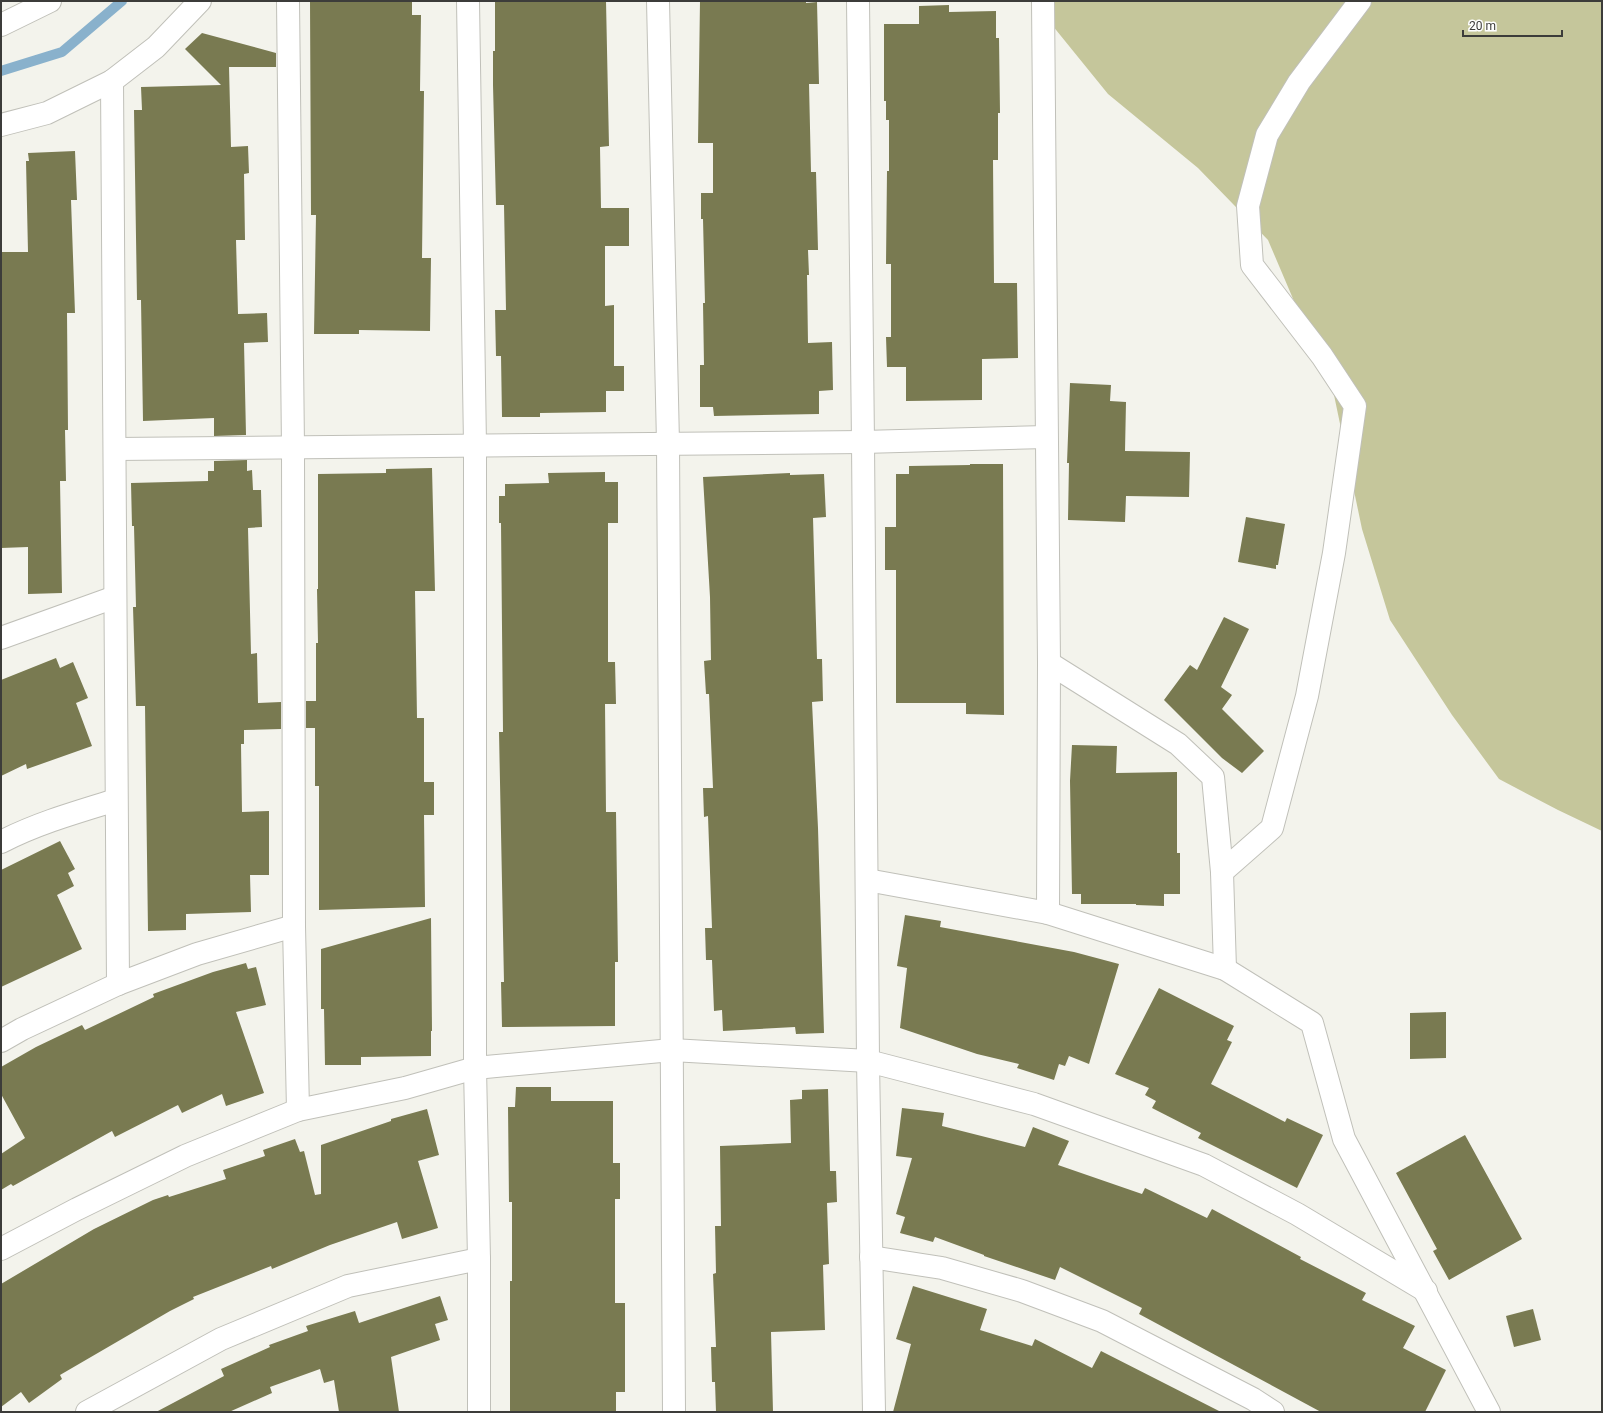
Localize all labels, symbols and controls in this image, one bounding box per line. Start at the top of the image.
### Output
scale bar [1463,12,1562,38]
text: 20 m [1469,19,1496,33]

